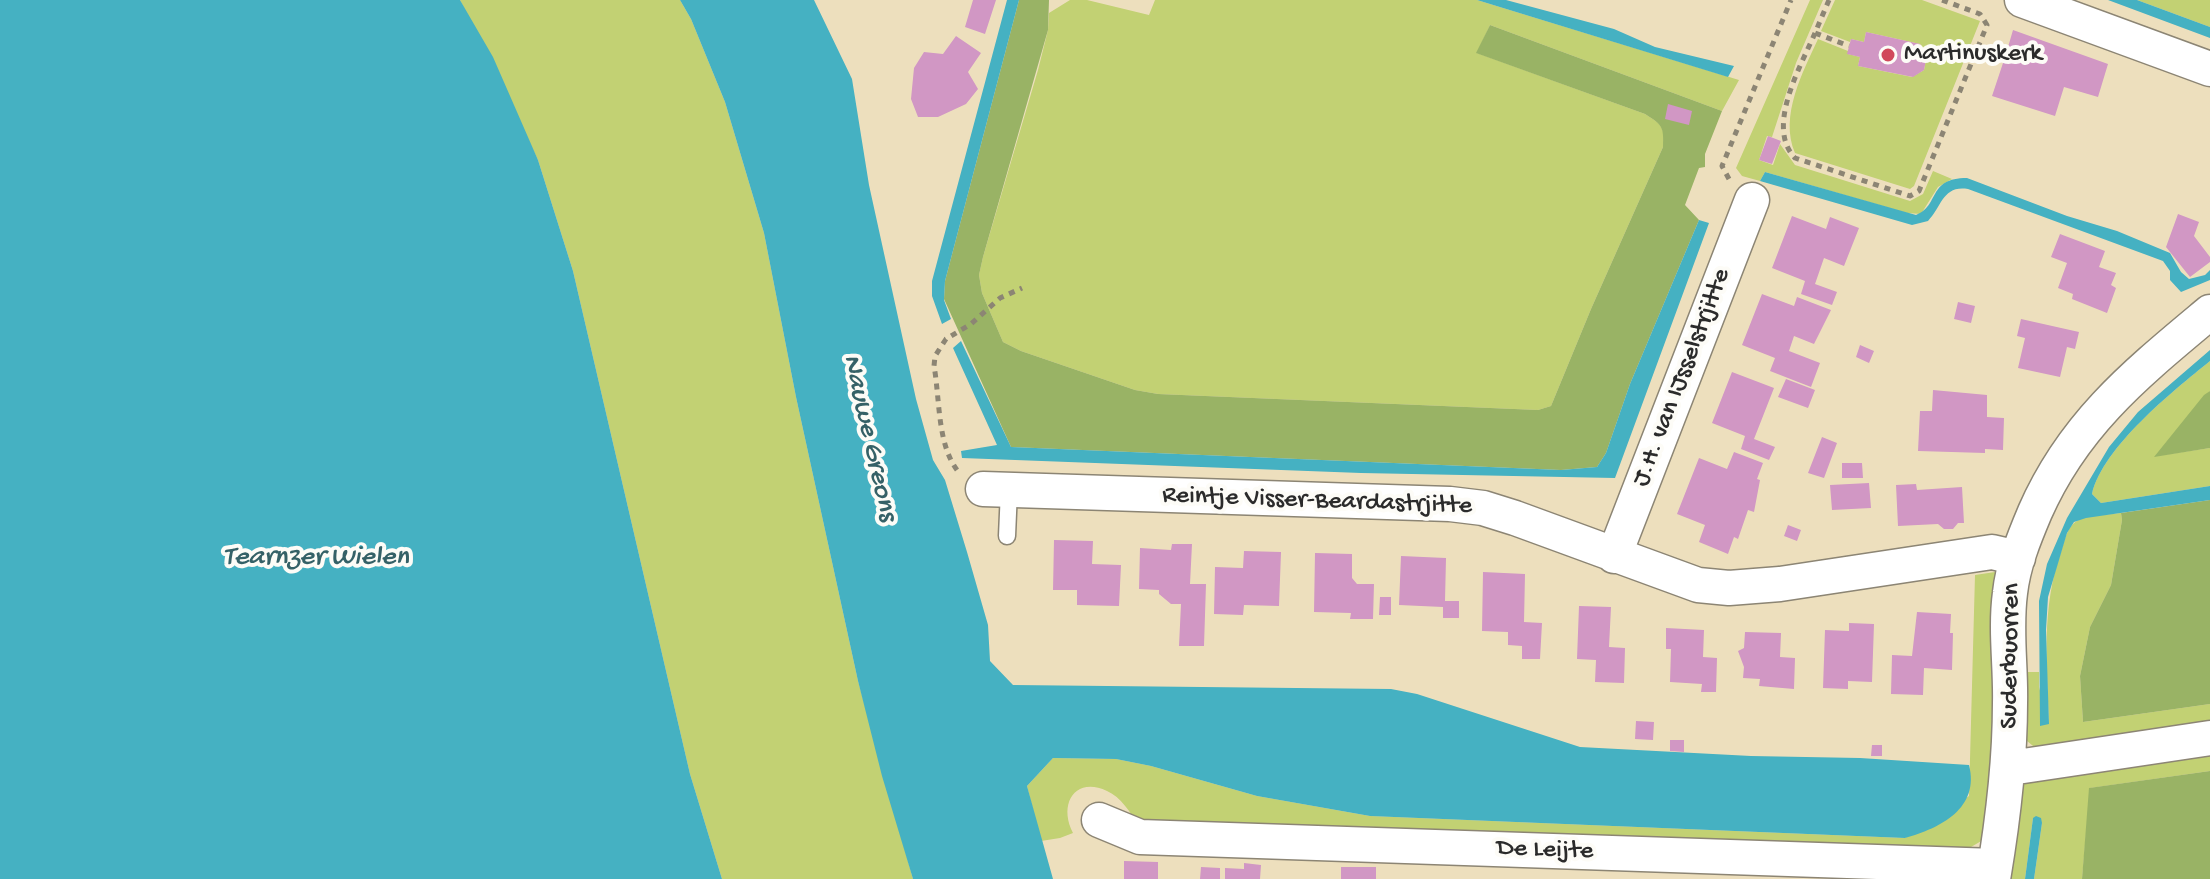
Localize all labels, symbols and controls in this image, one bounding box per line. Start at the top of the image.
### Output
place label: Martinuskerk [1904,39,2042,71]
marker: Martinuskerk [1879,46,1897,64]
street label: J.H. van IJsselstrjitte [1627,265,1739,491]
water label: Nauwe Greons [833,351,903,525]
street label: Reintje Visser-Beardastrjitte [1162,481,1472,523]
water label: Tearnzer Wielen [223,542,409,576]
street label: Suderbuorren [1995,583,2029,729]
street label: De Leijte [1496,834,1594,868]

